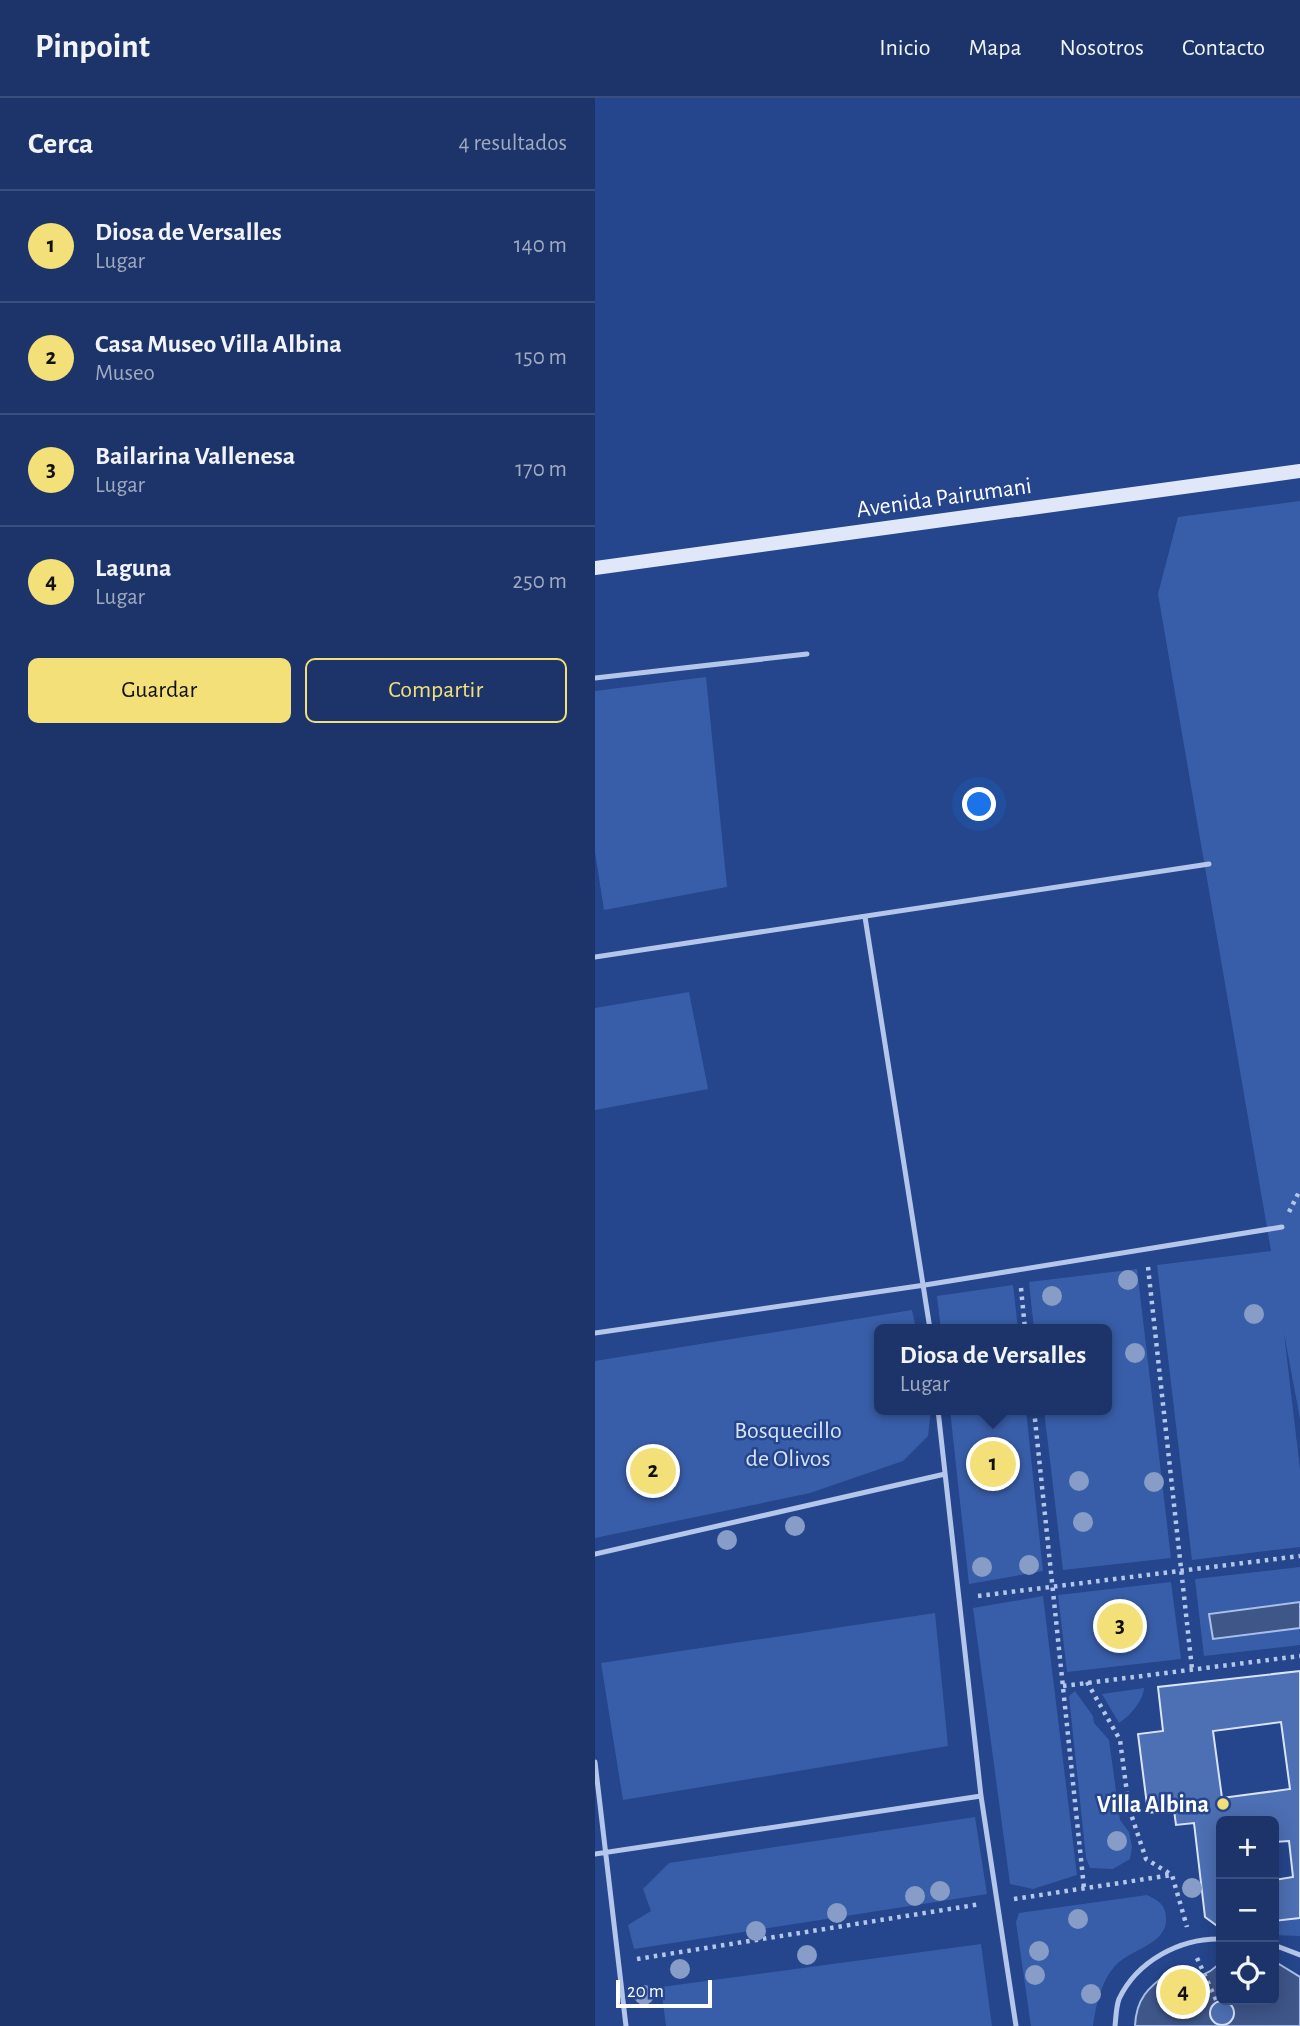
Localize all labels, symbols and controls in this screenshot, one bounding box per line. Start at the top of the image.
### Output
text: Pinpoint [35,31,150,64]
text: Inicio [879,36,930,60]
text: Mapa [968,36,1022,60]
text: Nosotros [1060,36,1144,60]
text: Contacto [1182,36,1265,60]
text: Cerca [28,129,93,159]
text: 4 resultados [459,132,567,155]
text: Diosa de Versalles [95,219,282,245]
text: 1 [47,234,55,257]
text: 140 m [514,234,567,257]
text: Lugar [95,250,145,273]
text: Casa Museo Villa Albina [95,331,342,357]
text: 2 [46,346,56,369]
text: 150 m [515,346,567,369]
text: Museo [95,362,155,385]
text: Bailarina Vallenesa [95,443,295,469]
text: 3 [46,458,56,481]
text: 170 m [515,458,567,481]
text: Lugar [95,474,145,497]
street label: Avenida Pairumani [855,474,1033,522]
text: Laguna [95,555,171,581]
text: 4 [45,570,57,593]
text: 250 m [513,570,567,593]
text: Lugar [95,586,145,609]
button: Guardar [28,658,291,723]
button: Compartir [305,658,567,723]
your location [962,787,996,821]
popup [874,1324,1112,1415]
text: Diosa de Versalles [900,1342,1086,1368]
text: Lugar [900,1373,950,1396]
park label: Bosquecillo de Olivos [734,1419,842,1471]
pin: 1 [970,1438,1016,1490]
pin: 2 [630,1445,676,1497]
pin: 3 [1097,1600,1143,1652]
place label: Villa Albina [1097,1793,1209,1817]
marker: Villa Albina [1215,1796,1231,1812]
map controls [1216,1816,1279,2005]
button: + [1216,1816,1279,1879]
button: − [1216,1879,1279,1942]
button: locate [1216,1942,1279,2005]
pin: 4 [1160,1966,1206,2018]
scale bar [616,1977,712,2009]
text: 20 m [627,1982,664,2001]

